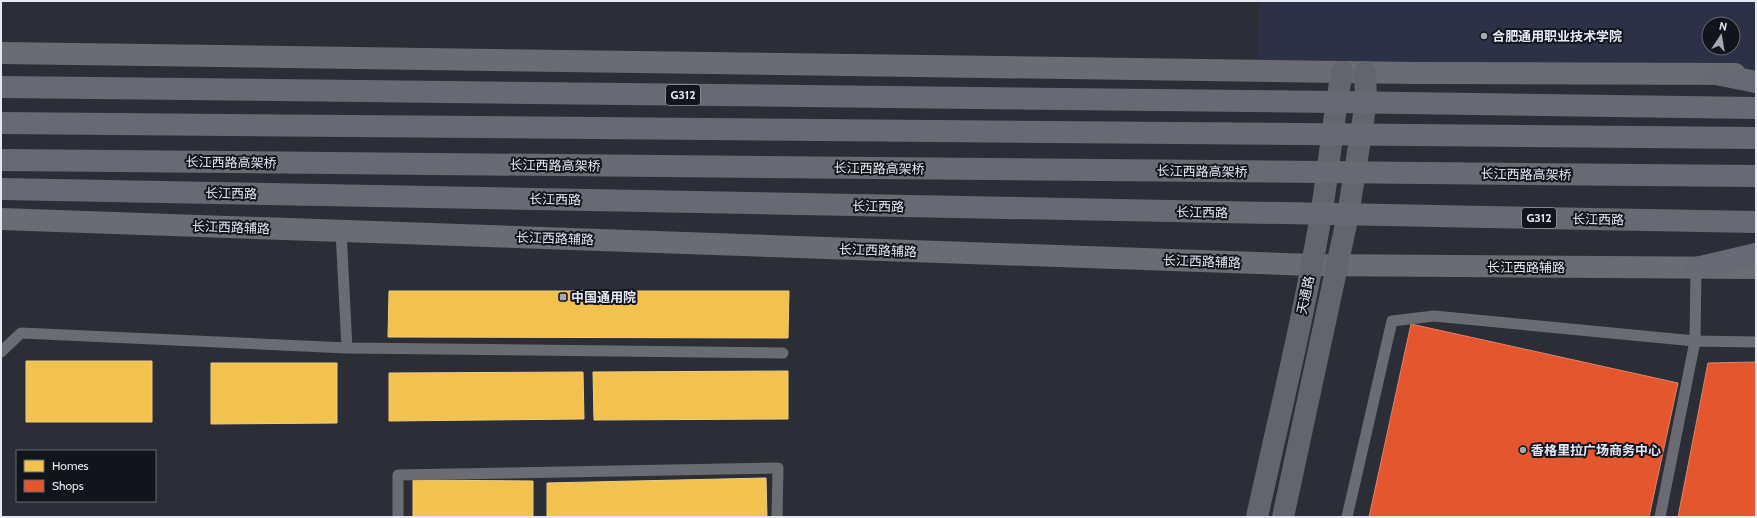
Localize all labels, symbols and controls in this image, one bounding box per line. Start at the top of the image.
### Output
north arrow [1701,16,1741,56]
text: N [1718,19,1728,34]
place label: 合肥通用职业技术学院 [1492,28,1622,44]
marker: 合肥通用职业技术学院 [1479,31,1489,41]
road number: G312 [666,85,700,105]
street label: 长江西路高架桥 [185,153,277,171]
street label: 长江西路高架桥 [509,156,601,174]
street label: 长江西路高架桥 [833,159,925,177]
street label: 长江西路高架桥 [1156,162,1248,180]
street label: 长江西路高架桥 [1480,165,1572,183]
street label: 长江西路 [205,185,257,201]
street label: 长江西路 [529,191,581,207]
street label: 长江西路 [852,198,904,214]
street label: 长江西路 [1176,204,1228,220]
road number: G312 [1522,208,1556,228]
street label: 长江西路 [1572,211,1624,227]
street label: 长江西路辅路 [192,218,270,236]
street label: 长江西路辅路 [516,229,594,247]
street label: 长江西路辅路 [839,241,917,259]
street label: 长江西路辅路 [1163,252,1241,270]
street label: 长江西路辅路 [1487,259,1565,275]
street label: 天通路 [1293,274,1317,316]
place label: 中国通用院 [571,289,636,305]
marker: 中国通用院 [558,292,568,302]
place label: 香格里拉广场商务中心 [1531,442,1661,458]
marker: 香格里拉广场商务中心 [1518,445,1528,455]
legend [16,450,156,502]
text: Homes [52,458,89,473]
text: Shops [52,478,84,493]

